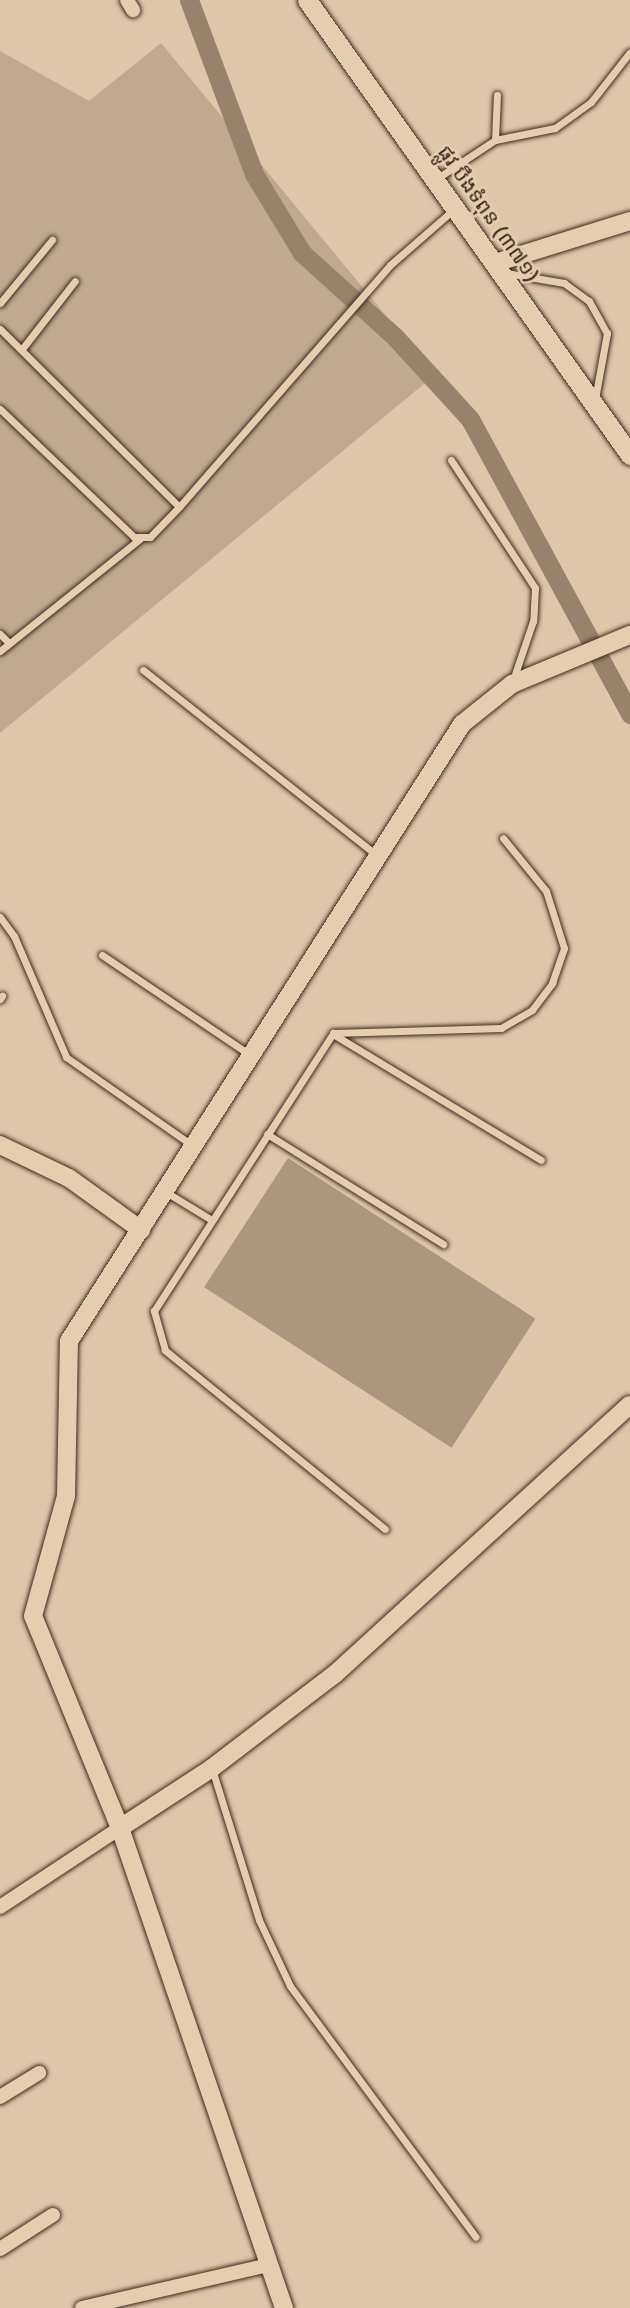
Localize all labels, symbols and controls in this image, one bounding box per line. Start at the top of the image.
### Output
street label: ផ្លូវ បឹងទំពុន (៣៧១) [432,141,544,287]

